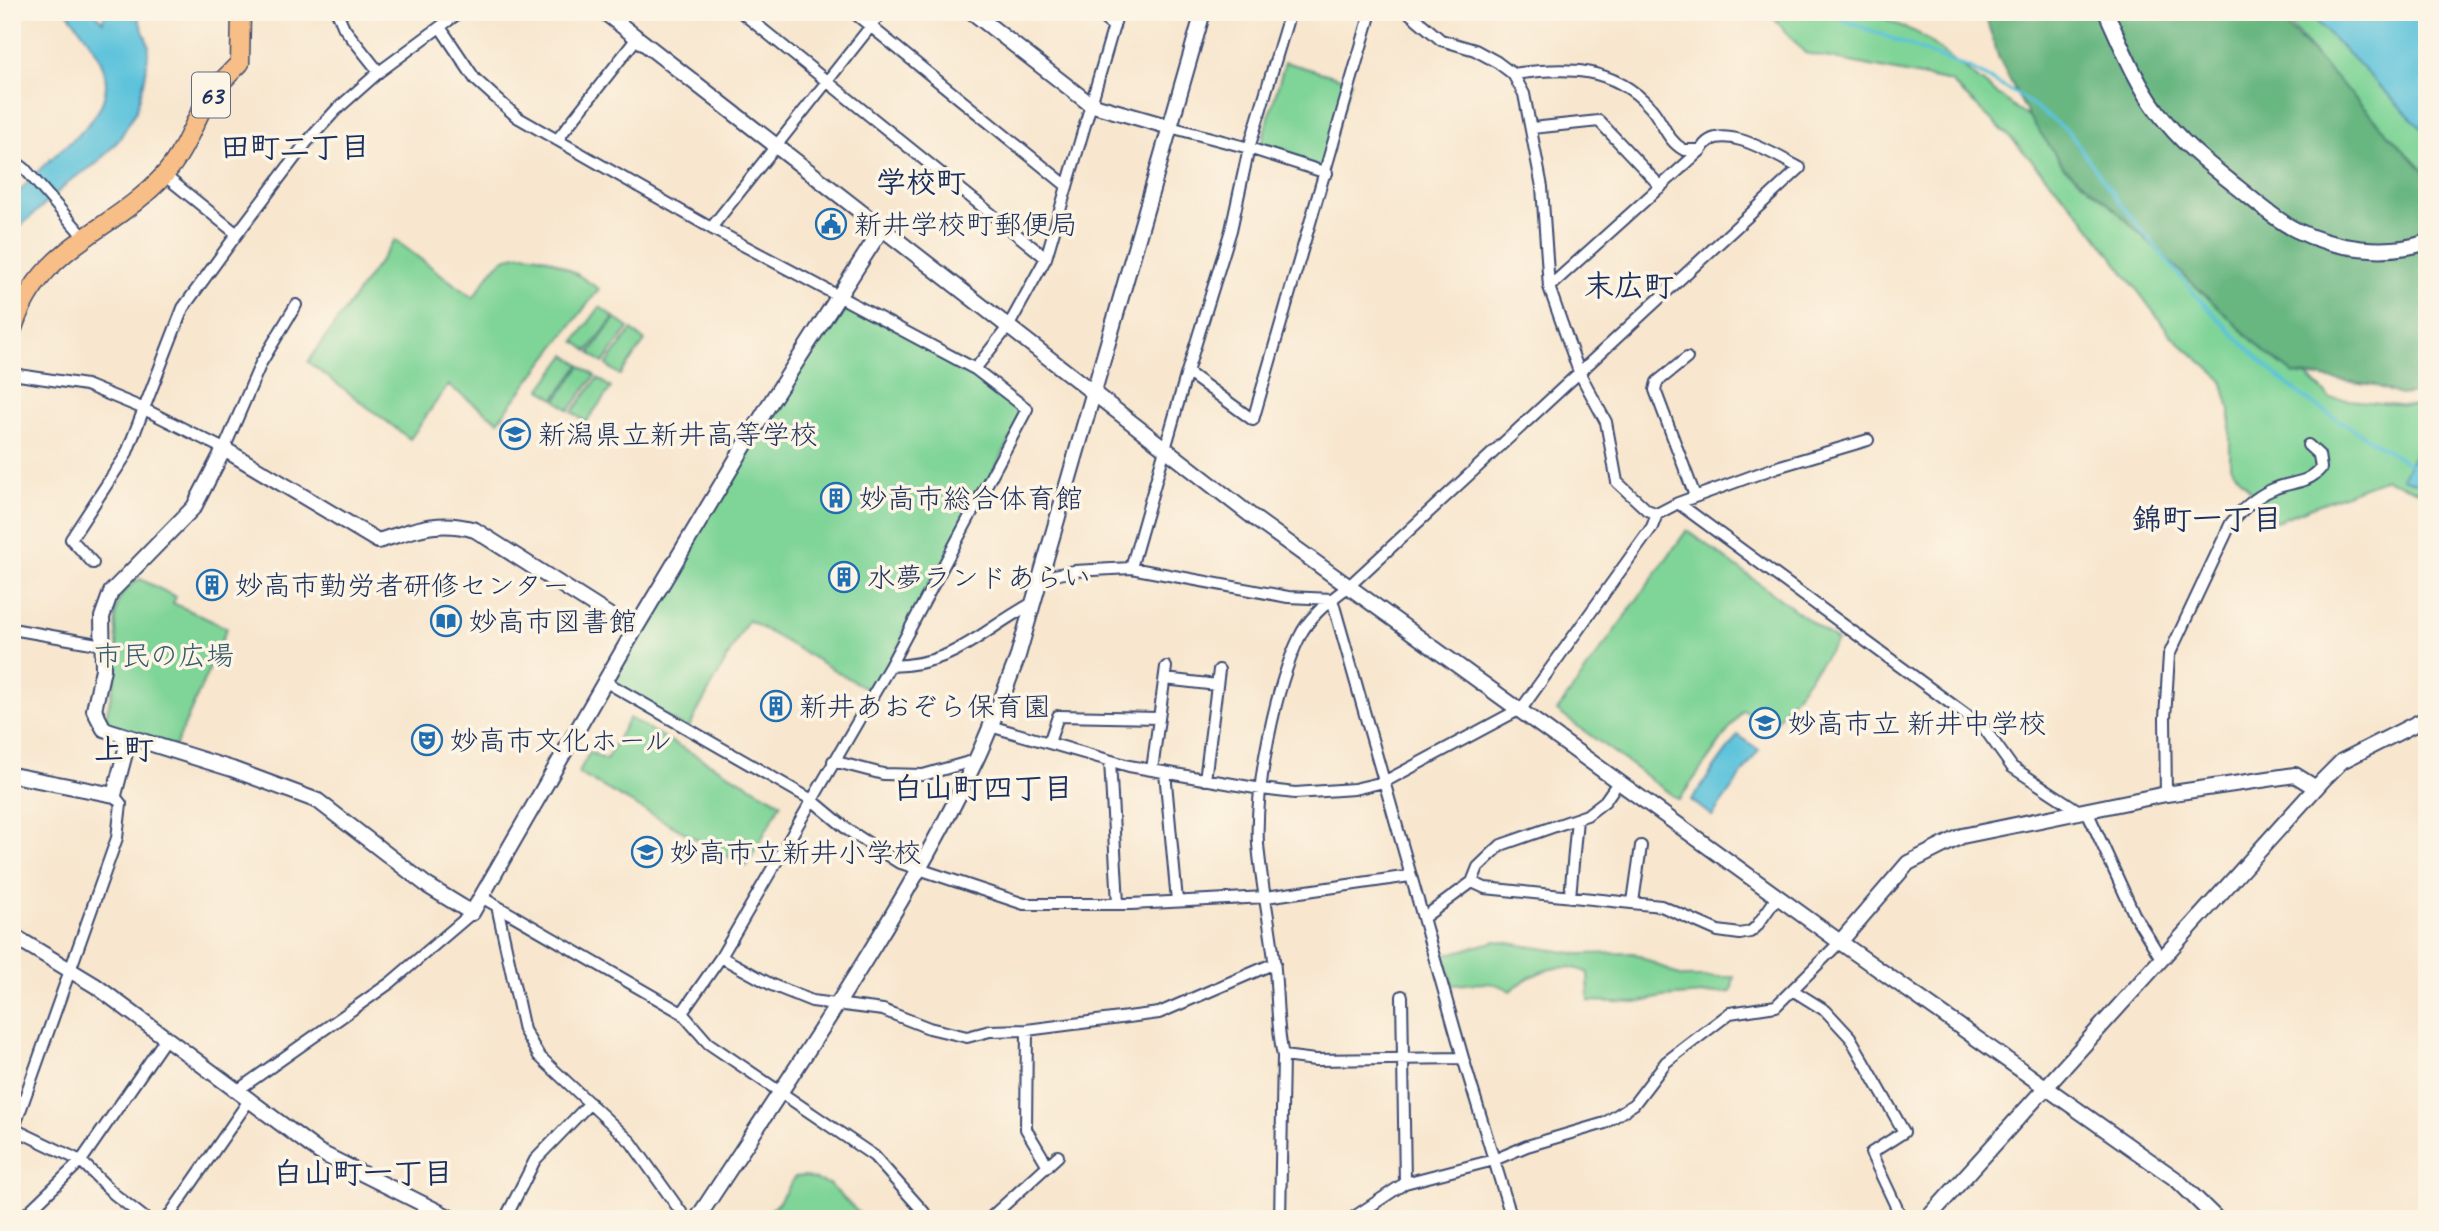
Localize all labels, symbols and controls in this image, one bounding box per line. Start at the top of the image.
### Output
road number: 63 [192,72,230,118]
district label: 田町二丁目 [220,128,370,166]
district label: 学校町 [876,163,966,201]
public building icon: 新井学校町郵便局 [814,207,848,241]
place label: 新井学校町郵便局 [854,207,1078,242]
district label: 末広町 [1584,267,1674,305]
school or university icon: 新潟県立新井高等学校 [498,417,532,451]
place label: 新潟県立新井高等学校 [538,417,818,452]
building icon: 妙高市総合体育館 [819,481,853,515]
place label: 妙高市総合体育館 [859,481,1083,516]
district label: 錦町一丁目 [2132,500,2282,538]
building icon: 水夢ランドあらい [827,560,861,594]
place label: 水夢ランドあらい [867,560,1091,595]
building icon: 妙高市勤労者研修センター [195,568,229,602]
place label: 妙高市勤労者研修センター [235,568,570,603]
library icon: 妙高市図書館 [429,604,463,638]
place label: 妙高市図書館 [469,604,637,639]
park label: 市民の広場 [94,638,234,673]
building icon: 新井あおぞら保育園 [759,689,793,723]
place label: 新井あおぞら保育園 [799,689,1051,724]
school or university icon: 妙高市立 新井中学校 [1748,706,1782,740]
place label: 妙高市立 新井中学校 [1788,706,2047,741]
theatre icon: 妙高市文化ホール [410,723,444,757]
place label: 妙高市文化ホール [450,723,672,758]
district label: 上町 [94,730,154,768]
district label: 白山町四丁目 [893,769,1073,807]
school or university icon: 妙高市立新井小学校 [630,835,664,869]
place label: 妙高市立新井小学校 [670,835,922,870]
district label: 白山町一丁目 [273,1154,453,1192]

